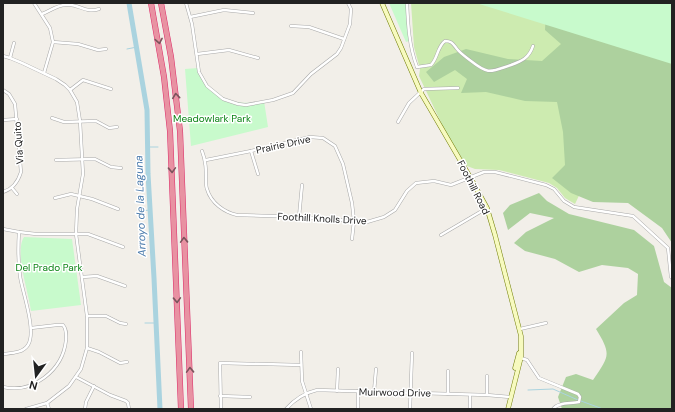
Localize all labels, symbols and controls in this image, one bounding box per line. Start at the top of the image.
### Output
one-way arrow [154,38,163,44]
one-way arrow [172,93,181,99]
park label: Meadowlark Park [173,112,251,125]
street label: Via Quito [11,121,26,165]
street label: Prairie Drive [255,132,312,157]
water label: Arroyo de la Laguna [131,155,149,258]
street label: Foothill Road [454,158,493,217]
one-way arrow [168,167,176,173]
street label: Foothill Knolls Drive [277,210,367,227]
one-way arrow [180,237,189,243]
park label: Del Prado Park [16,261,83,274]
one-way arrow [173,297,181,303]
north arrow [16,356,56,396]
one-way arrow [185,367,194,373]
text: N [28,378,39,393]
street label: Muirwood Drive [359,385,431,400]

